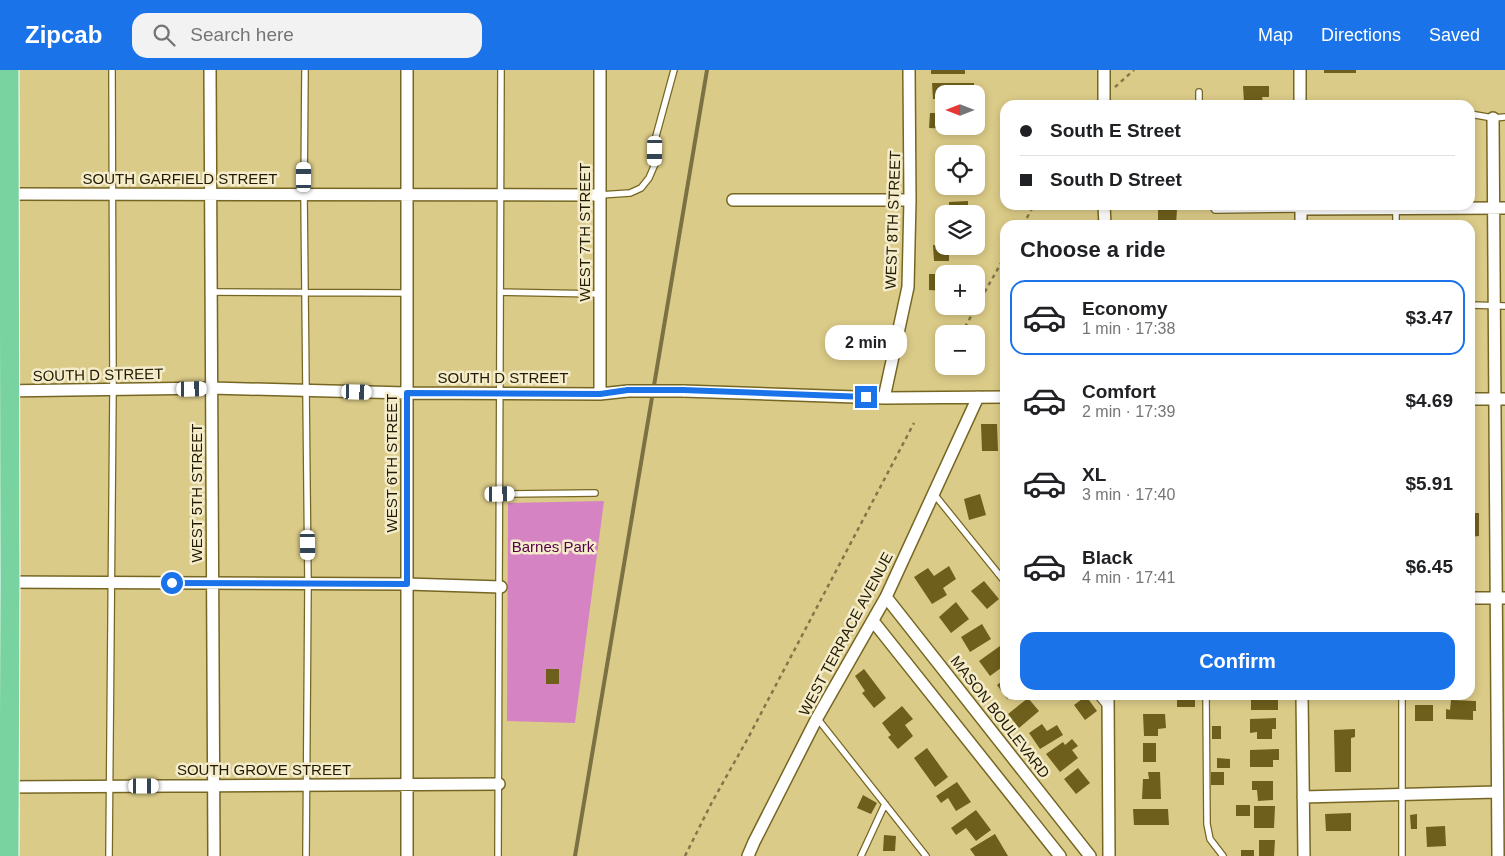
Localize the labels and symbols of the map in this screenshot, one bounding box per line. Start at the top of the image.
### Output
north arrow [935,85,985,135]
car [647,136,662,166]
street label: WEST 8TH STREET [882,150,903,290]
car [296,162,311,192]
street label: WEST 7TH STREET [576,163,593,301]
street label: SOUTH GARFIELD STREET [82,170,278,187]
callout: 2 min [825,325,907,360]
street label: SOUTH D STREET [32,365,164,384]
street label: SOUTH D STREET [438,369,568,386]
car [176,381,207,397]
car [341,384,372,400]
route end [855,386,877,408]
street label: WEST 6TH STREET [383,394,400,532]
street label: WEST 5TH STREET [188,424,205,562]
car [484,486,515,502]
car [300,530,315,560]
park label: Barnes Park [512,538,595,555]
street label: WEST TERRACE AVENUE [795,549,896,718]
route start [161,572,183,594]
street label: MASON BOULEVARD [947,652,1054,781]
street label: SOUTH GROVE STREET [177,761,351,778]
car [129,779,159,794]

